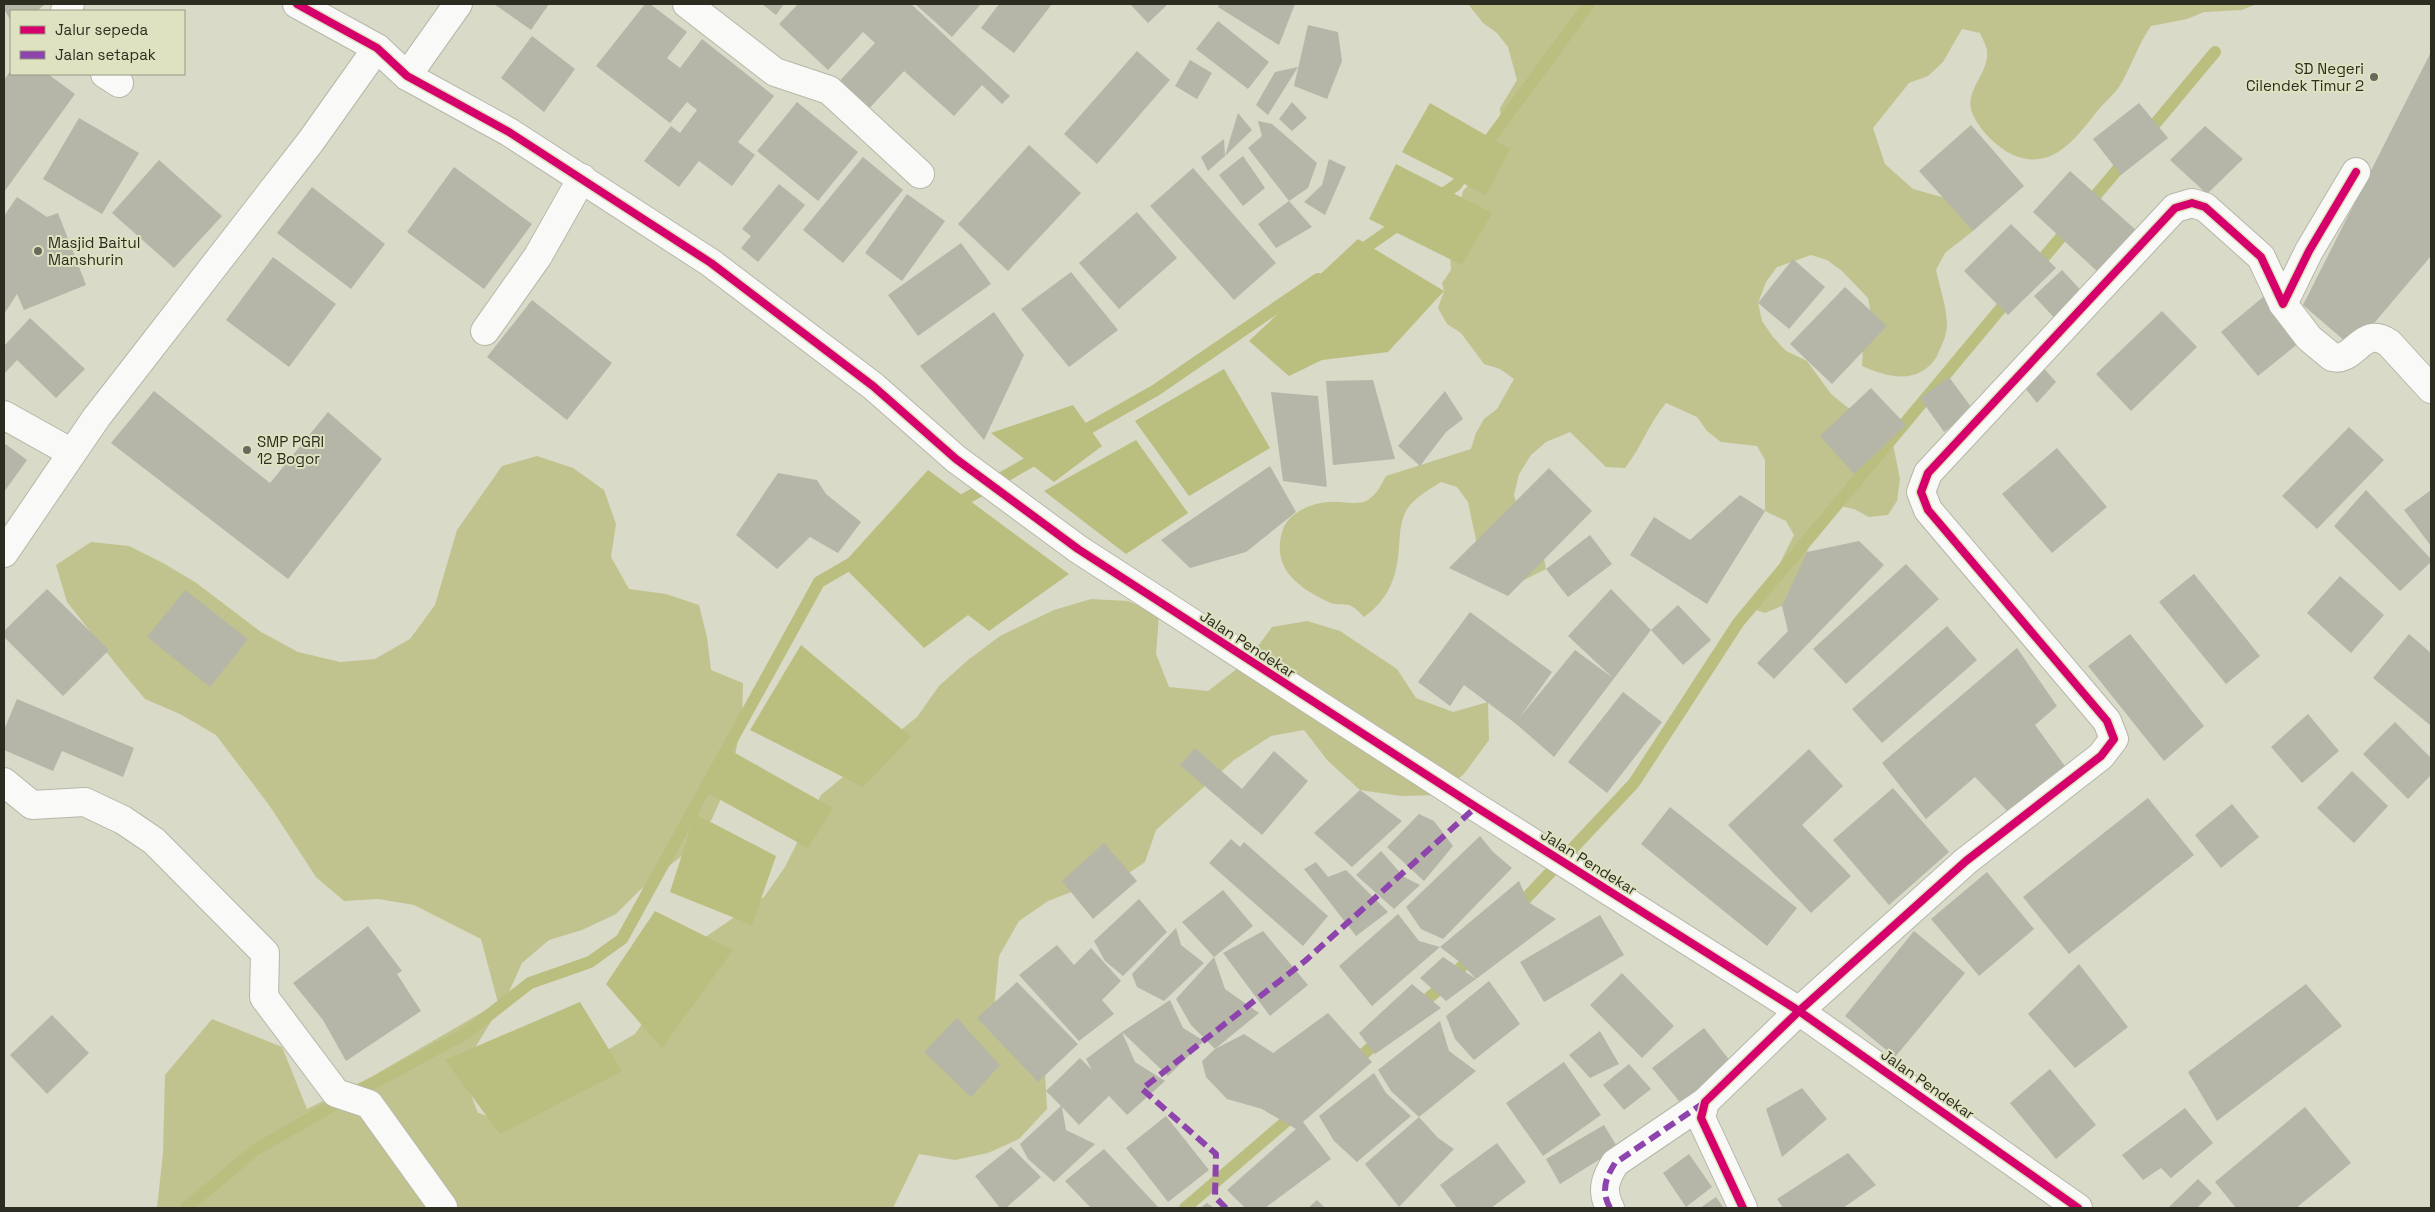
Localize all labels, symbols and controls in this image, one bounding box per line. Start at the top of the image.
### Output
legend [10,10,185,75]
text: Jalur sepeda [55,20,149,39]
text: Jalan setapak [55,45,156,64]
place label: SD Negeri Cilendek Timur 2 [2246,59,2364,95]
marker: SD Negeri Cilendek Timur 2 [2368,71,2380,83]
place label: Masjid Baitul Manshurin [48,233,140,269]
marker: Masjid Baitul Manshurin [32,245,44,257]
place label: SMP PGRI 12 Bogor [257,432,324,468]
marker: SMP PGRI 12 Bogor [241,444,253,456]
street label: Jalan Pendekar [1197,606,1300,682]
street label: Jalan Pendekar [1537,825,1641,899]
street label: Jalan Pendekar [1877,1045,1979,1124]

